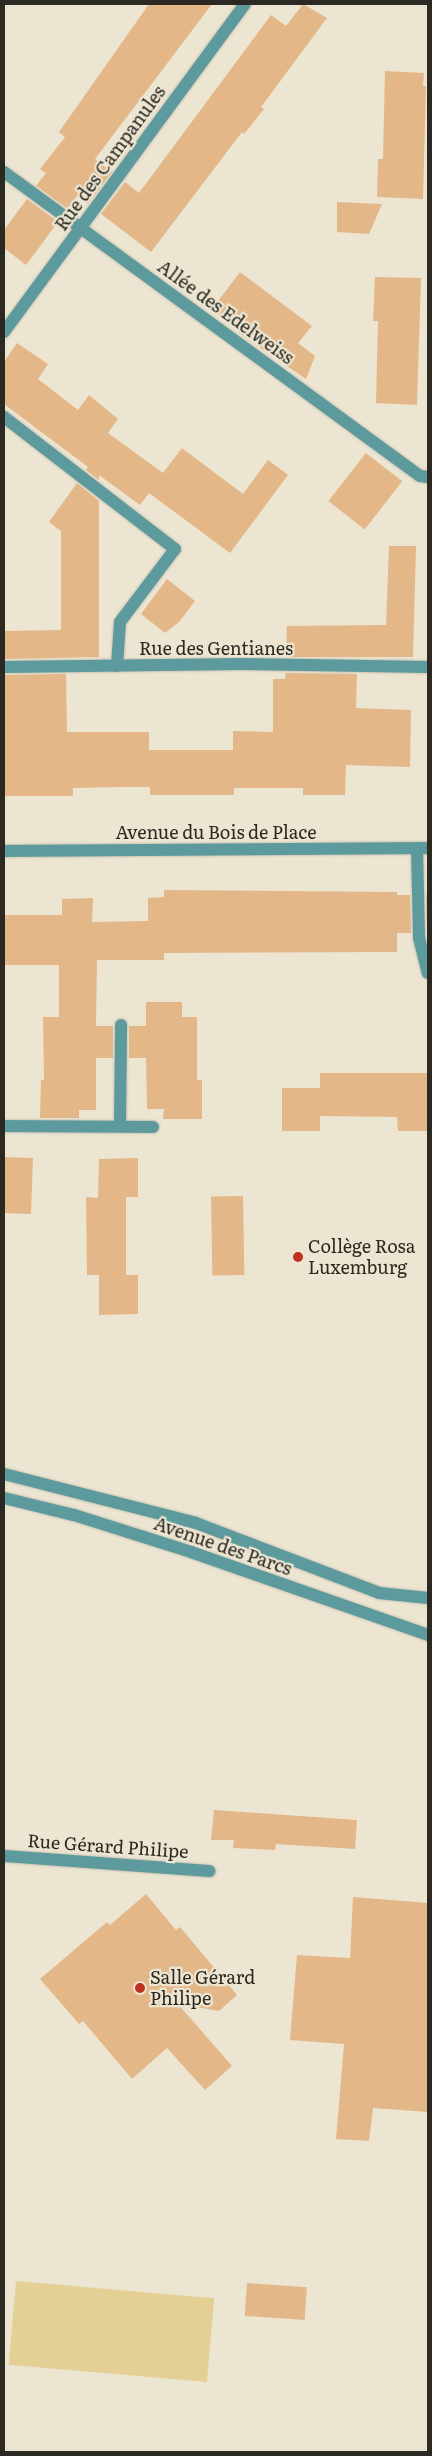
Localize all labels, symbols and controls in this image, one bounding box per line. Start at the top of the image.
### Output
street label: Rue des Campanules [50,81,170,235]
street label: Allée des Edelweiss [154,255,298,369]
street label: Rue des Gentianes [139,637,293,659]
street label: Avenue du Bois de Place [115,821,317,843]
place label: Collège Rosa Luxemburg [308,1236,415,1278]
marker: Collège Rosa Luxemburg [292,1251,304,1263]
street label: Avenue des Parcs [151,1512,295,1580]
street label: Rue Gérard Philipe [27,1830,189,1862]
place label: Salle Gérard Philipe [150,1967,255,2010]
marker: Salle Gérard Philipe [134,1982,146,1994]

